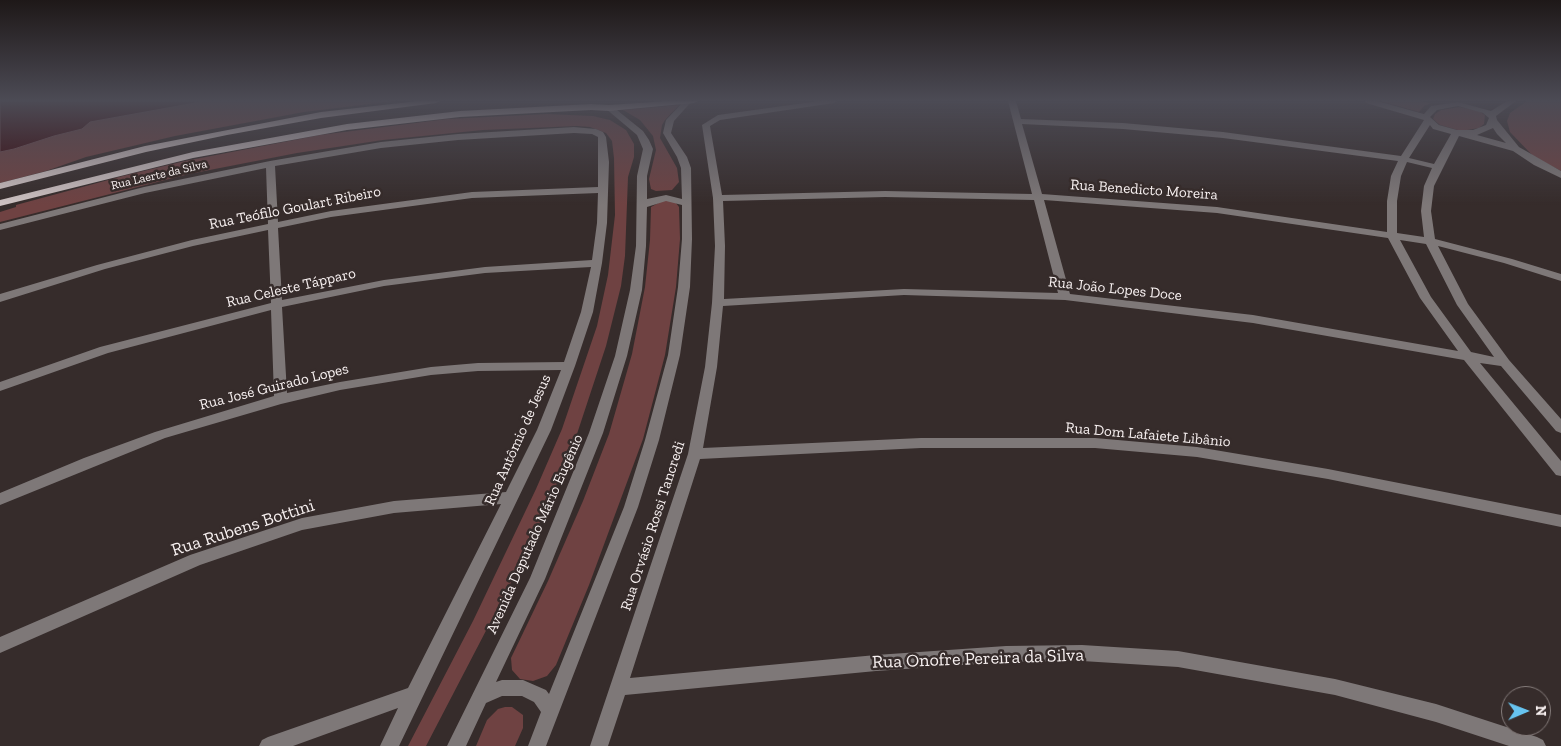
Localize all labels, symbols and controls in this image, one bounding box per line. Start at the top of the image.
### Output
street label: Rua Laerte da Silva [109,157,209,193]
street label: Rua Benedicto Moreira [1070,176,1218,204]
street label: Rua Teófilo Goulart Ribeiro [208,182,382,234]
street label: Rua Celeste Tápparo [224,264,358,312]
street label: Rua João Lopes Doce [1047,273,1183,305]
street label: Rua José Guirado Lopes [198,360,350,414]
street label: Rua Antômio de Jesus [481,372,555,508]
street label: Rua Dom Lafaiete Libânio [1065,419,1231,451]
street label: Avenida Deputado Mário Eugênio [483,431,587,637]
street label: Rua Orvásio Rossi Tancredi [617,439,689,613]
street label: Rua Rubens Bottini [169,495,317,561]
street label: Rua Onofre Pereira da Silva [872,645,1084,673]
north arrow [1501,686,1551,736]
text: N [1532,705,1549,716]

